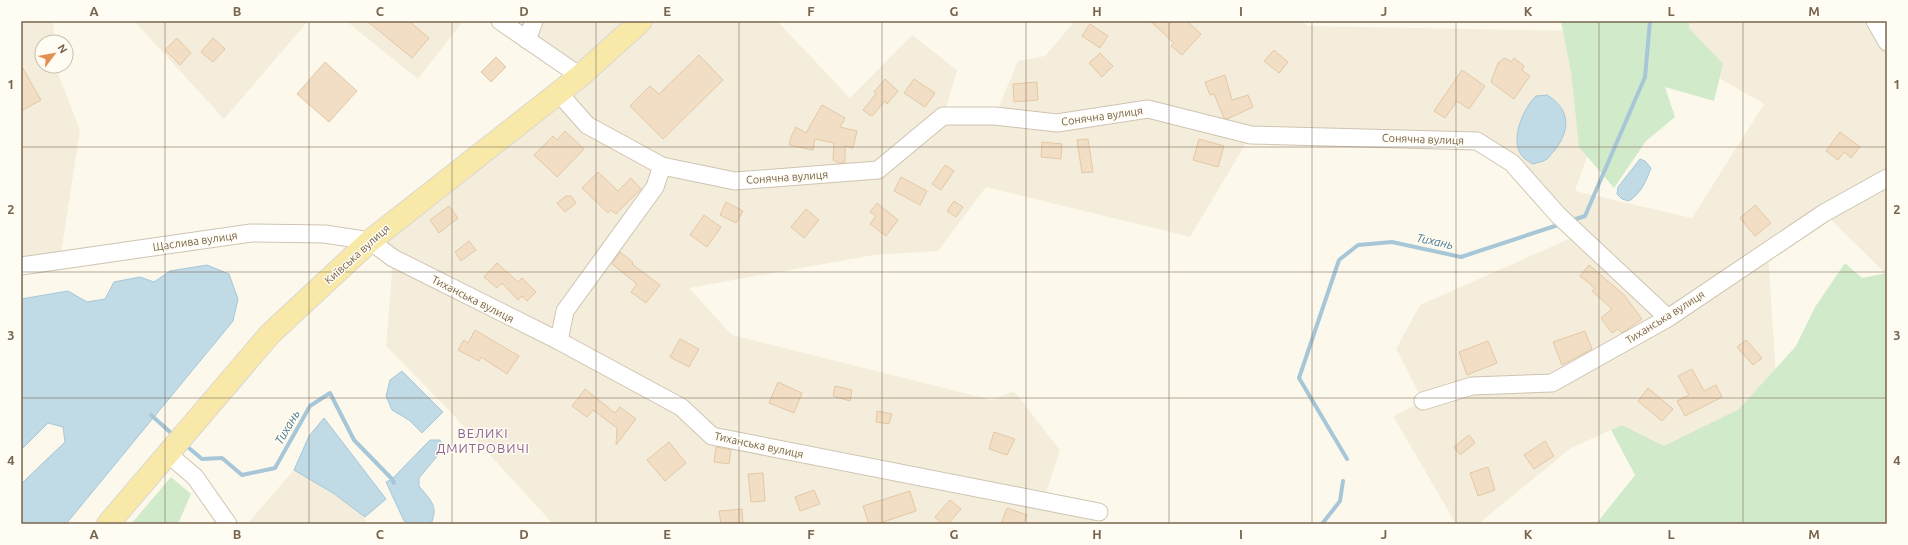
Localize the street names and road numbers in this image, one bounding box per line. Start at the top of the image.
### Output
street label: Сонячна вулиця [1060,104,1144,128]
street label: Сонячна вулиця [1382,132,1464,146]
street label: Сонячна вулиця [746,168,828,186]
street label: Київська вулиця [322,222,392,286]
street label: Щаслива вулиця [152,229,238,253]
street label: Тиханська вулиця [430,273,516,325]
street label: Тиханська вулиця [1623,288,1707,346]
street label: Тиханська вулиця [713,430,805,460]

